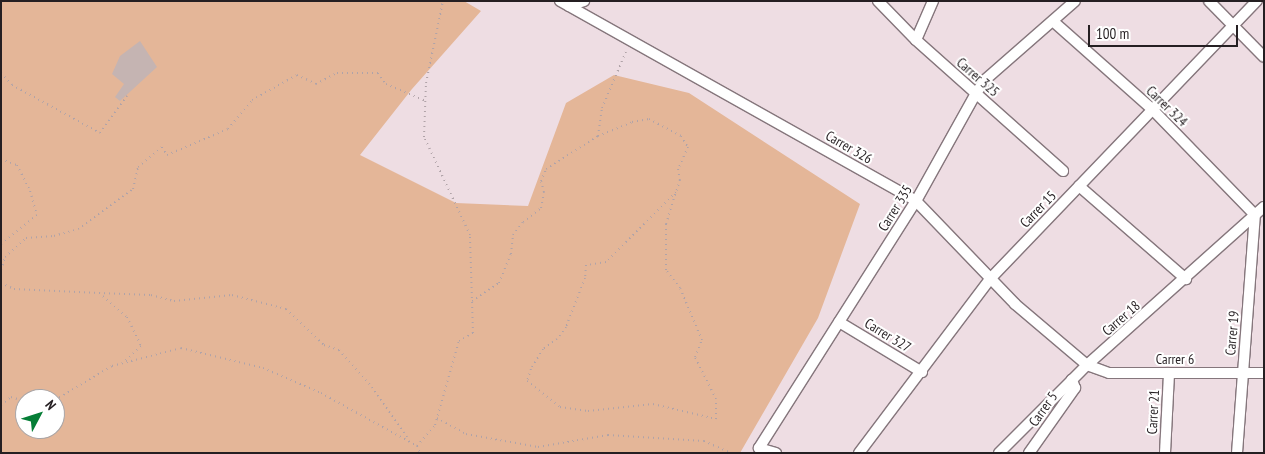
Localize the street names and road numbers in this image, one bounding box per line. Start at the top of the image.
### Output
street label: Carrer 325 [953,54,1003,100]
street label: Carrer 324 [1143,82,1191,130]
street label: Carrer 326 [823,127,875,167]
street label: Carrer 335 [874,182,916,234]
street label: Carrer 15 [1016,187,1060,231]
street label: Carrer 18 [1099,297,1143,339]
street label: Carrer 19 [1222,310,1242,356]
street label: Carrer 327 [862,315,914,355]
street label: Carrer 6 [1156,351,1194,367]
street label: Carrer 5 [1025,388,1061,430]
street label: Carrer 21 [1143,389,1163,435]

